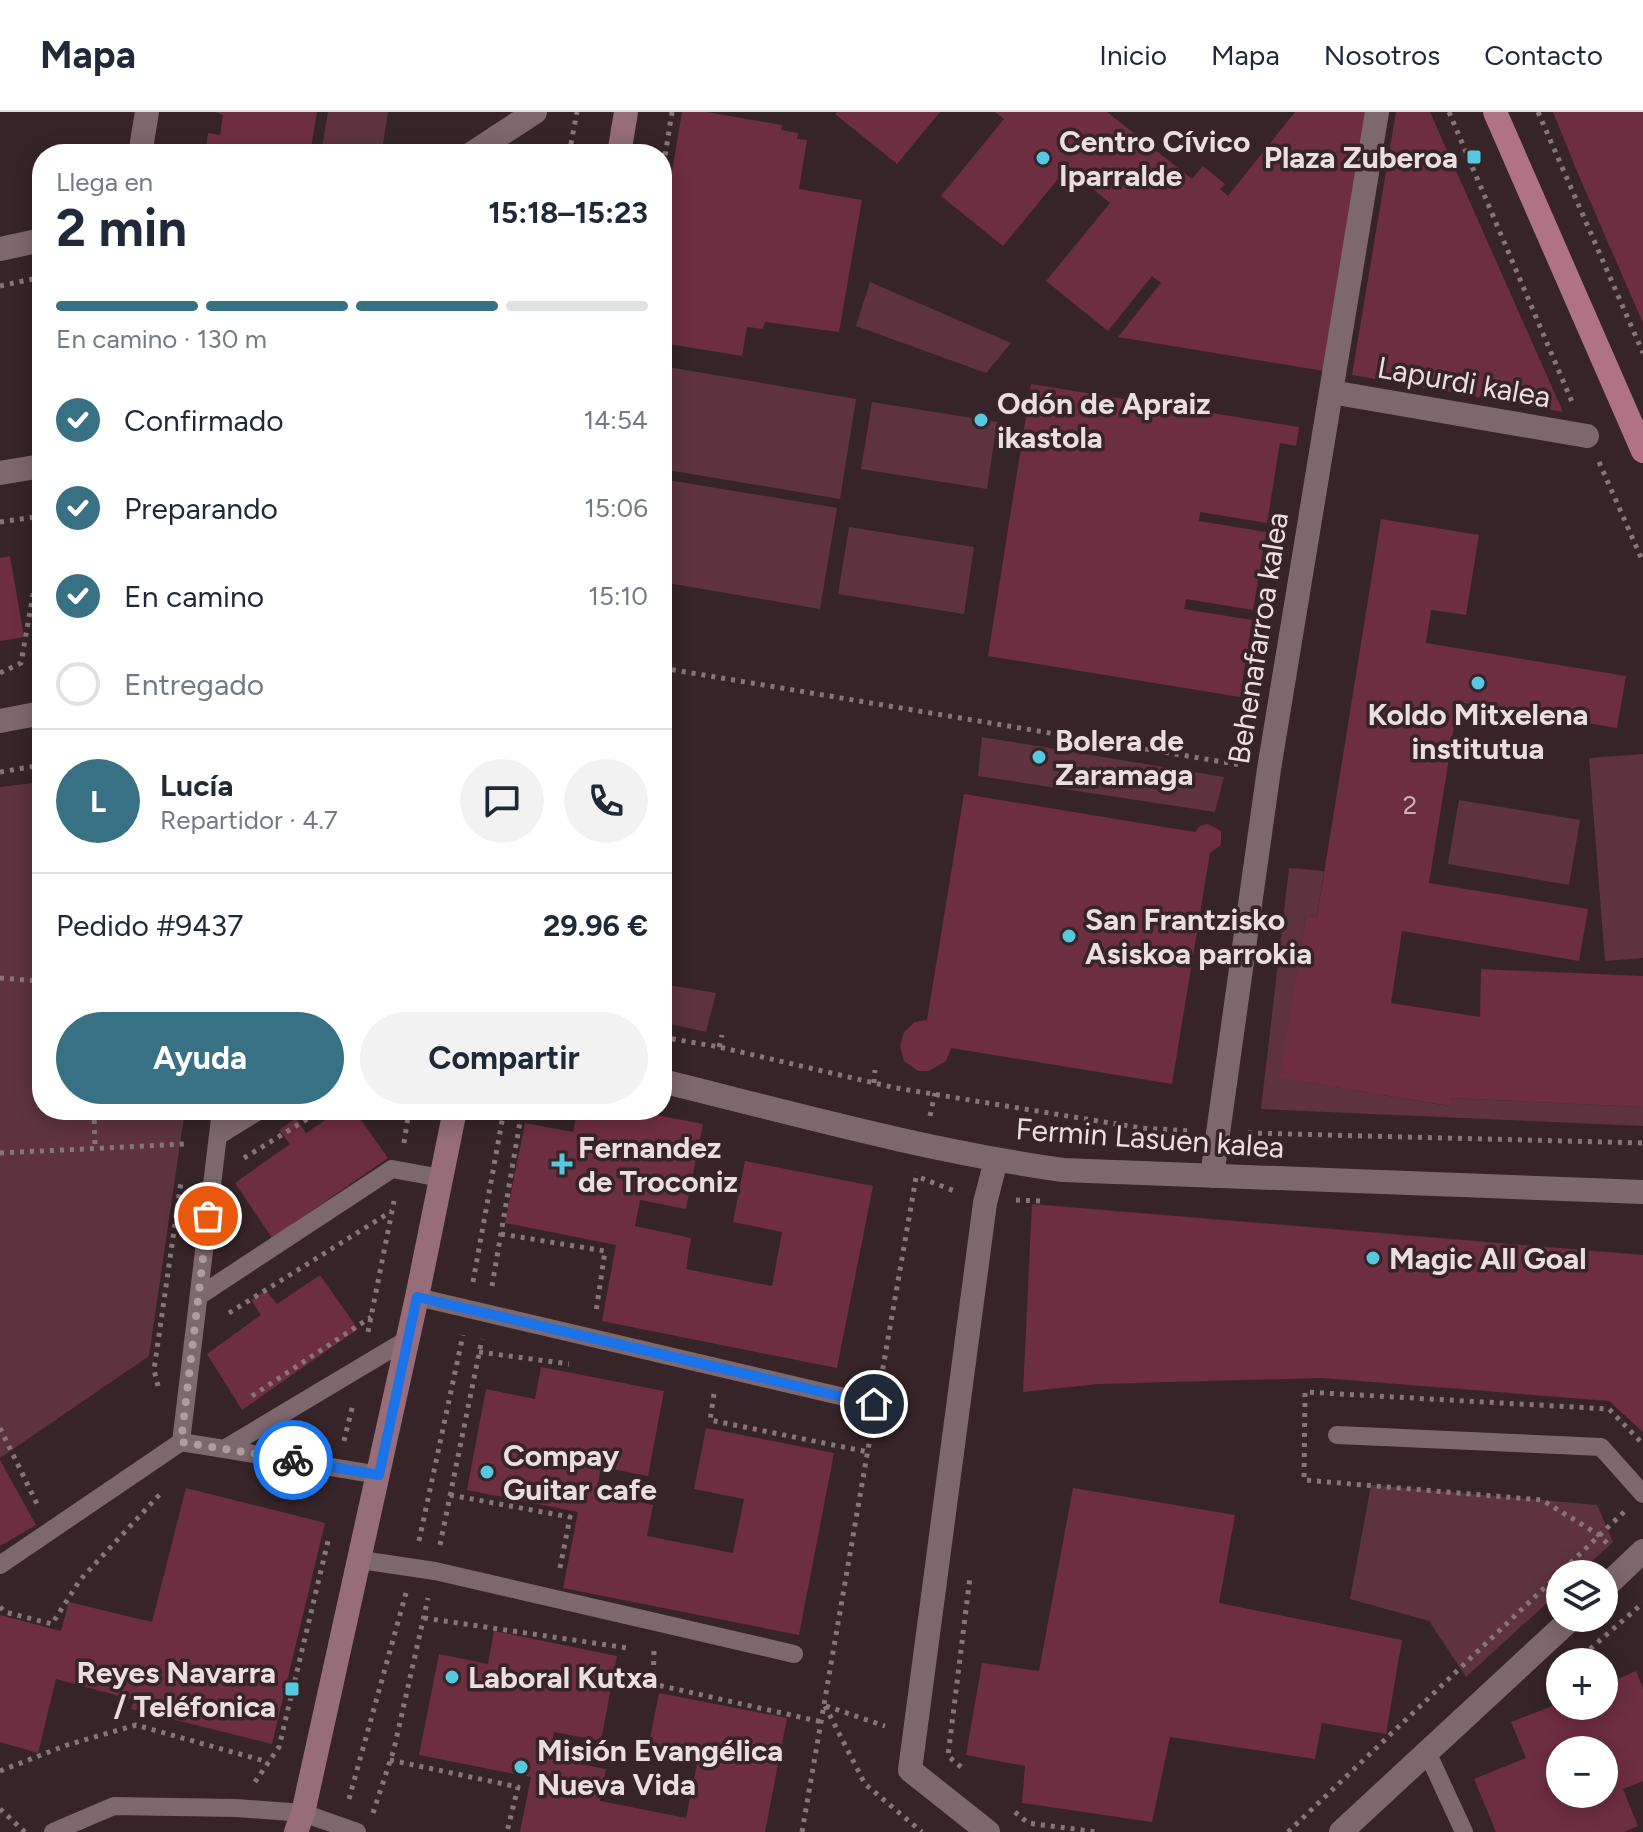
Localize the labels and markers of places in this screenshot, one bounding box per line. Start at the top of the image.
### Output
place label: Centro Cívico Iparralde [1059,123,1250,194]
place label: Plaza Zuberoa [1264,139,1458,176]
marker: Plaza Zuberoa [1465,148,1483,166]
marker: Centro Cívico Iparralde [1034,149,1052,167]
place label: Odón de Apraiz ikastola [997,385,1211,456]
marker: Odón de Apraiz ikastola [972,411,990,429]
marker: Koldo Mitxelena institutua [1469,674,1487,692]
place label: Koldo Mitxelena institutua [1367,696,1589,767]
place label: Bolera de Zaramaga [1055,722,1193,793]
marker: Bolera de Zaramaga [1030,748,1048,766]
place label: San Frantzisko Asiskoa parrokia [1085,901,1312,972]
marker: San Frantzisko Asiskoa parrokia [1060,927,1078,945]
place label: Fernandez de Troconiz [578,1129,738,1200]
marker: Fernandez de Troconiz [553,1155,571,1173]
pin [174,1182,242,1250]
place label: Magic All Goal [1389,1240,1587,1277]
marker: Magic All Goal [1364,1249,1382,1267]
pin [840,1370,908,1438]
place label: Compay Guitar cafe [503,1437,657,1508]
marker: Compay Guitar cafe [478,1463,496,1481]
place label: Reyes Navarra / Teléfonica [76,1654,276,1725]
place label: Laboral Kutxa [468,1659,658,1696]
marker: Laboral Kutxa [443,1668,461,1686]
marker: Reyes Navarra / Teléfonica [283,1680,301,1698]
place label: Misión Evangélica Nueva Vida [537,1732,783,1803]
marker: Misión Evangélica Nueva Vida [512,1758,530,1776]

